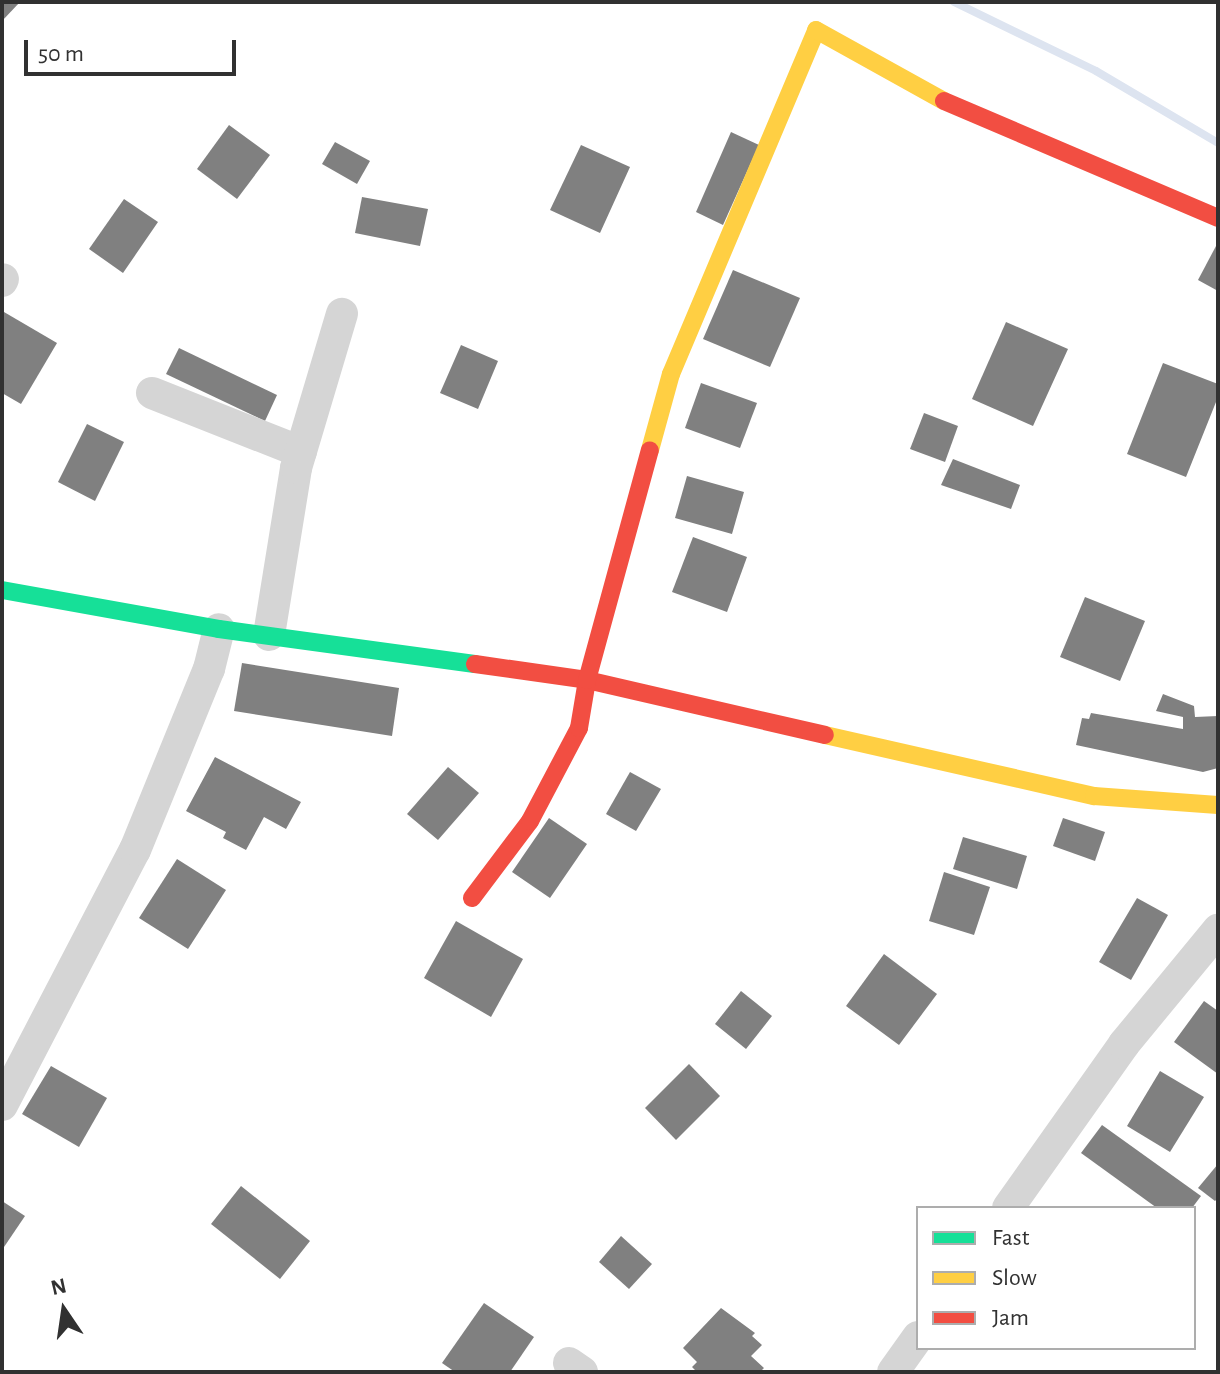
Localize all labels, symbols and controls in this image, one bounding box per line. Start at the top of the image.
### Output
scale bar [28,24,240,74]
text: 50 m [38,42,84,66]
legend [916,1206,1196,1350]
text: Fast [992,1226,1029,1250]
text: Slow [992,1266,1037,1290]
north arrow [24,1270,104,1350]
text: N [49,1274,69,1299]
text: Jam [992,1306,1029,1330]

